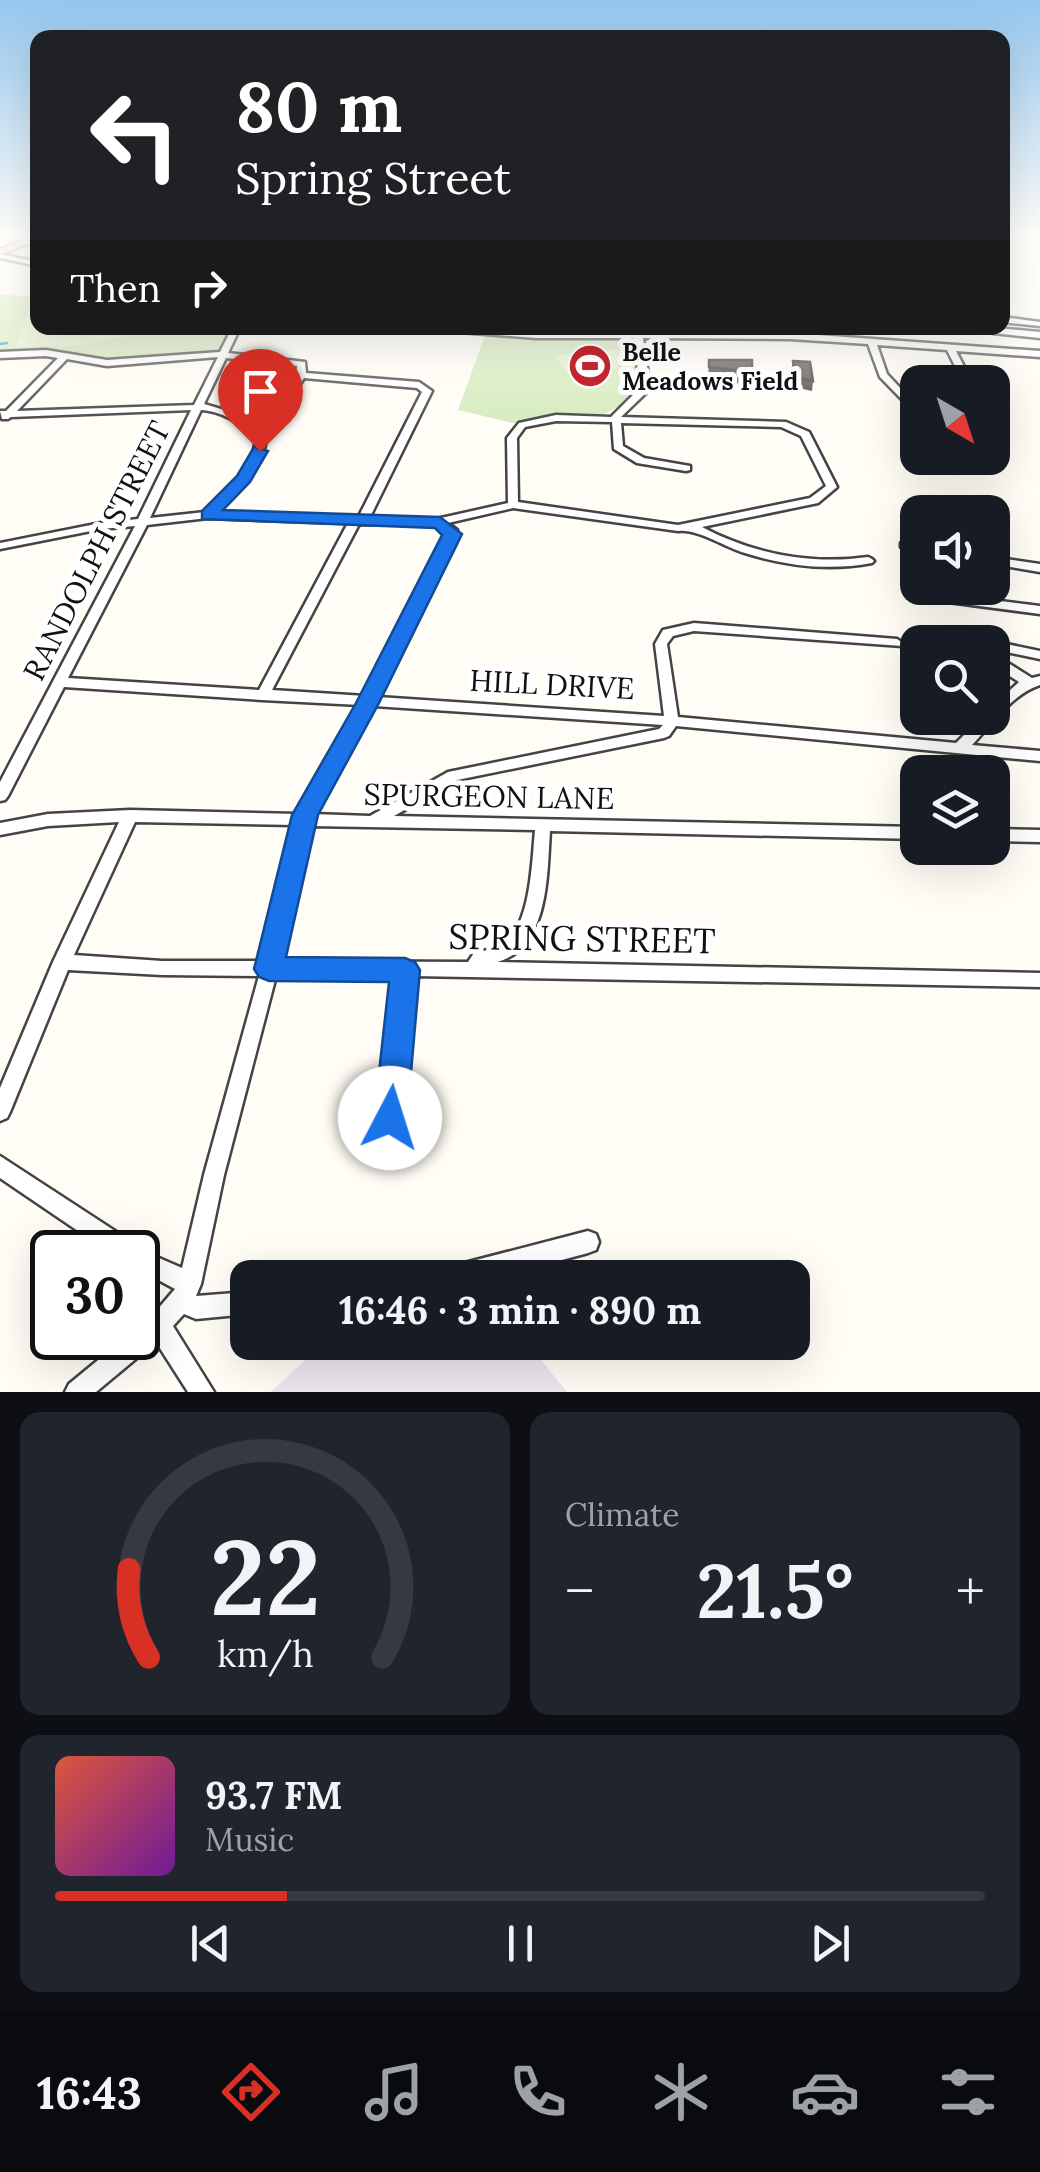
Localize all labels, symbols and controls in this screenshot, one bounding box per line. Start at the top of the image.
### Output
text: 80 m [235,62,402,151]
icon: left [70,70,200,200]
text: Spring Street [235,149,511,206]
icon: right [181,260,236,315]
text: Then [70,264,161,312]
place label: Belle Meadows Field [622,336,799,397]
sports icon: Belle Meadows Field [567,343,613,389]
pin [218,349,303,452]
icon: arrive [233,364,288,419]
north arrow [900,365,1010,475]
map controls [900,365,1010,865]
street label: RANDOLPH STREET [14,414,178,687]
button: sound [900,495,1010,605]
button: search [900,625,1010,735]
street label: HILL DRIVE [469,661,636,707]
button: layers [900,755,1010,865]
street label: SPURGEON LANE [363,775,615,817]
street label: SPRING STREET [448,914,716,963]
position arrow [338,1066,442,1170]
speed limit sign: 30 [30,1230,160,1360]
text: 16:46 · 3 min · 890 m [339,1286,701,1334]
text: Climate [565,1494,680,1535]
text: 22 [210,1510,320,1643]
text: 21.5° [696,1543,854,1639]
text: − [565,1556,594,1626]
text: + [956,1556,985,1626]
text: km/h [217,1631,313,1677]
text: 93.7 FM [205,1771,342,1819]
text: Music [205,1819,294,1860]
icon: previous [183,1916,238,1971]
icon: pause [493,1916,548,1971]
icon: next [803,1916,858,1971]
icon: directions [216,2057,286,2127]
icon: music [359,2057,429,2127]
icon: phone [503,2057,573,2127]
icon: climate [646,2057,716,2127]
icon: car [790,2057,860,2127]
icon: filters [933,2057,1003,2127]
text: 16:43 [37,2064,142,2121]

